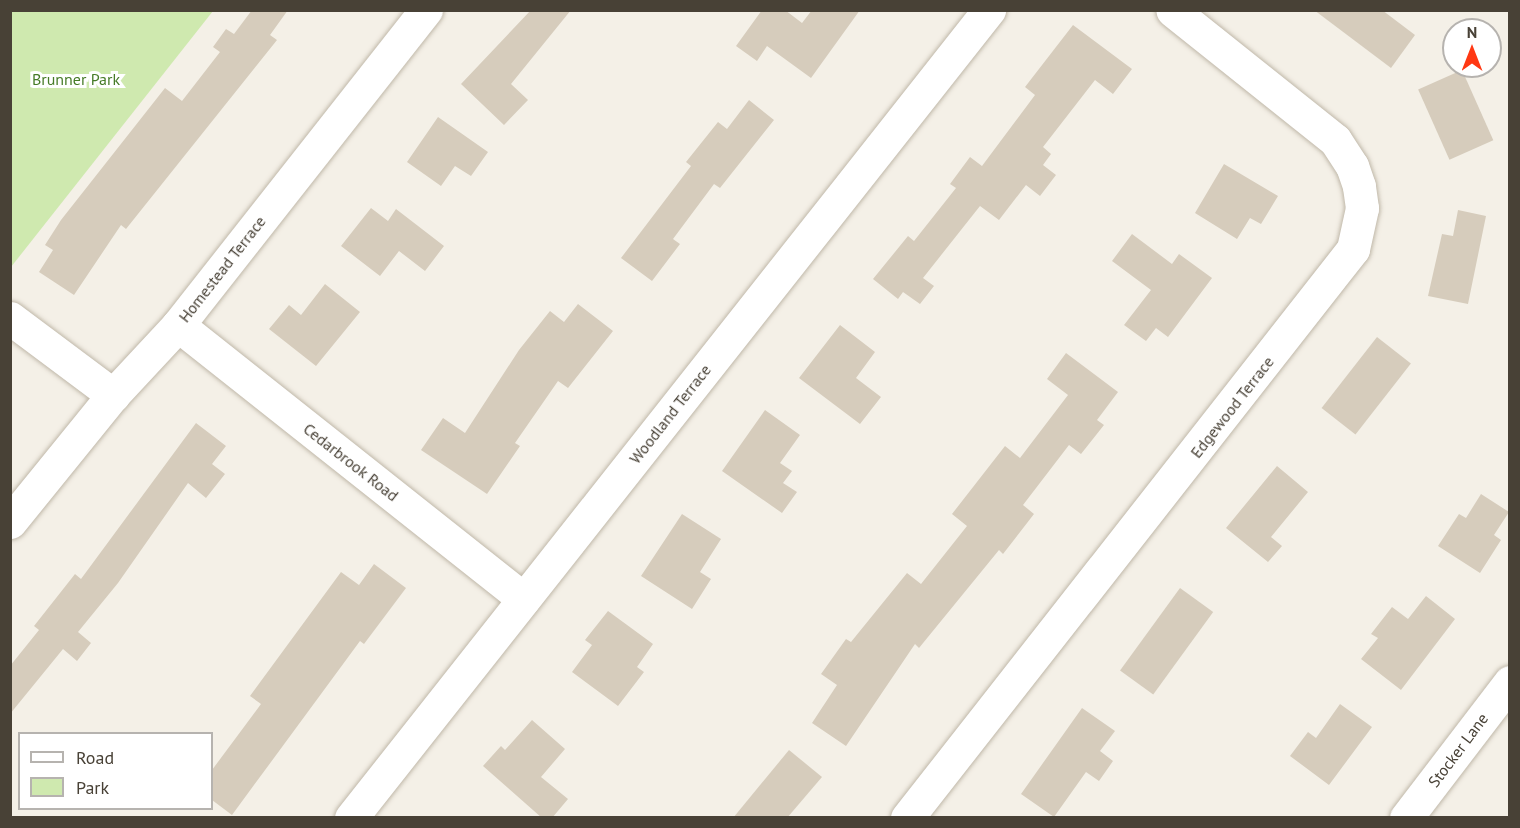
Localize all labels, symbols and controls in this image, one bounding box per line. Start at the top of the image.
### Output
north arrow [1442,18,1502,78]
text: N [1467,22,1477,42]
park label: Brunner Park [32,69,120,89]
street label: Homestead Terrace [174,212,270,326]
street label: Edgewood Terrace [1186,352,1278,462]
street label: Woodland Terrace [625,360,715,468]
street label: Cedarbrook Road [299,419,403,505]
street label: Stocker Lane [1424,709,1492,791]
legend [18,732,213,810]
text: Road [76,746,114,769]
text: Park [76,776,109,799]

